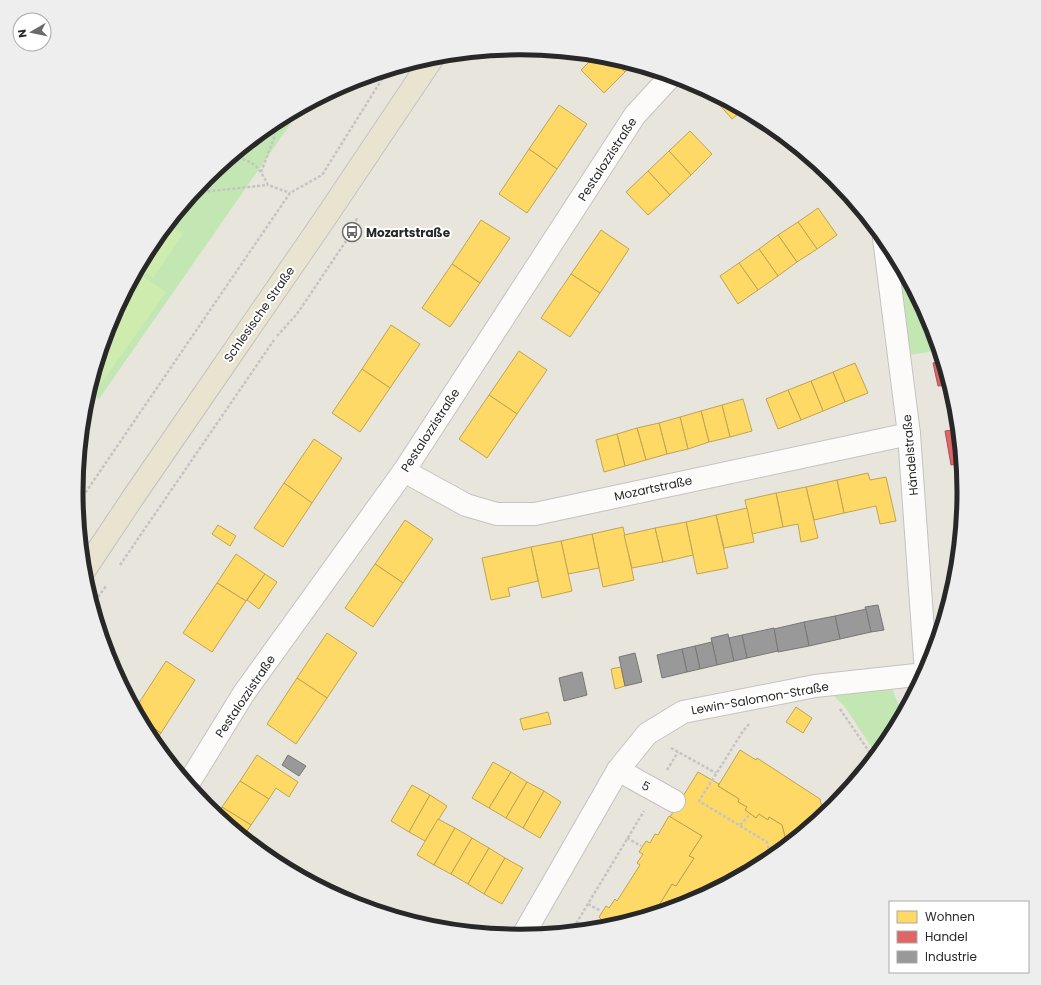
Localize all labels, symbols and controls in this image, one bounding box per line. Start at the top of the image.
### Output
north arrow [12,12,52,52]
text: N [14,28,31,39]
street label: Pestalozzistraße [574,114,640,204]
bus stop icon: Mozartstraße [341,221,363,243]
place label: Mozartstraße [366,224,451,241]
street label: Schlesische Straße [220,263,298,365]
street label: Pestalozzistraße [397,385,463,475]
street label: Händelstraße [898,414,922,496]
street label: Mozartstraße [612,471,694,505]
street label: Pestalozzistraße [211,651,279,741]
street label: Lewin-Salomon-Straße [690,678,830,718]
street label: 5 [639,777,653,795]
legend [889,901,1029,973]
text: Wohnen [925,908,975,925]
text: Handel [925,928,968,945]
text: Industrie [925,948,977,965]

